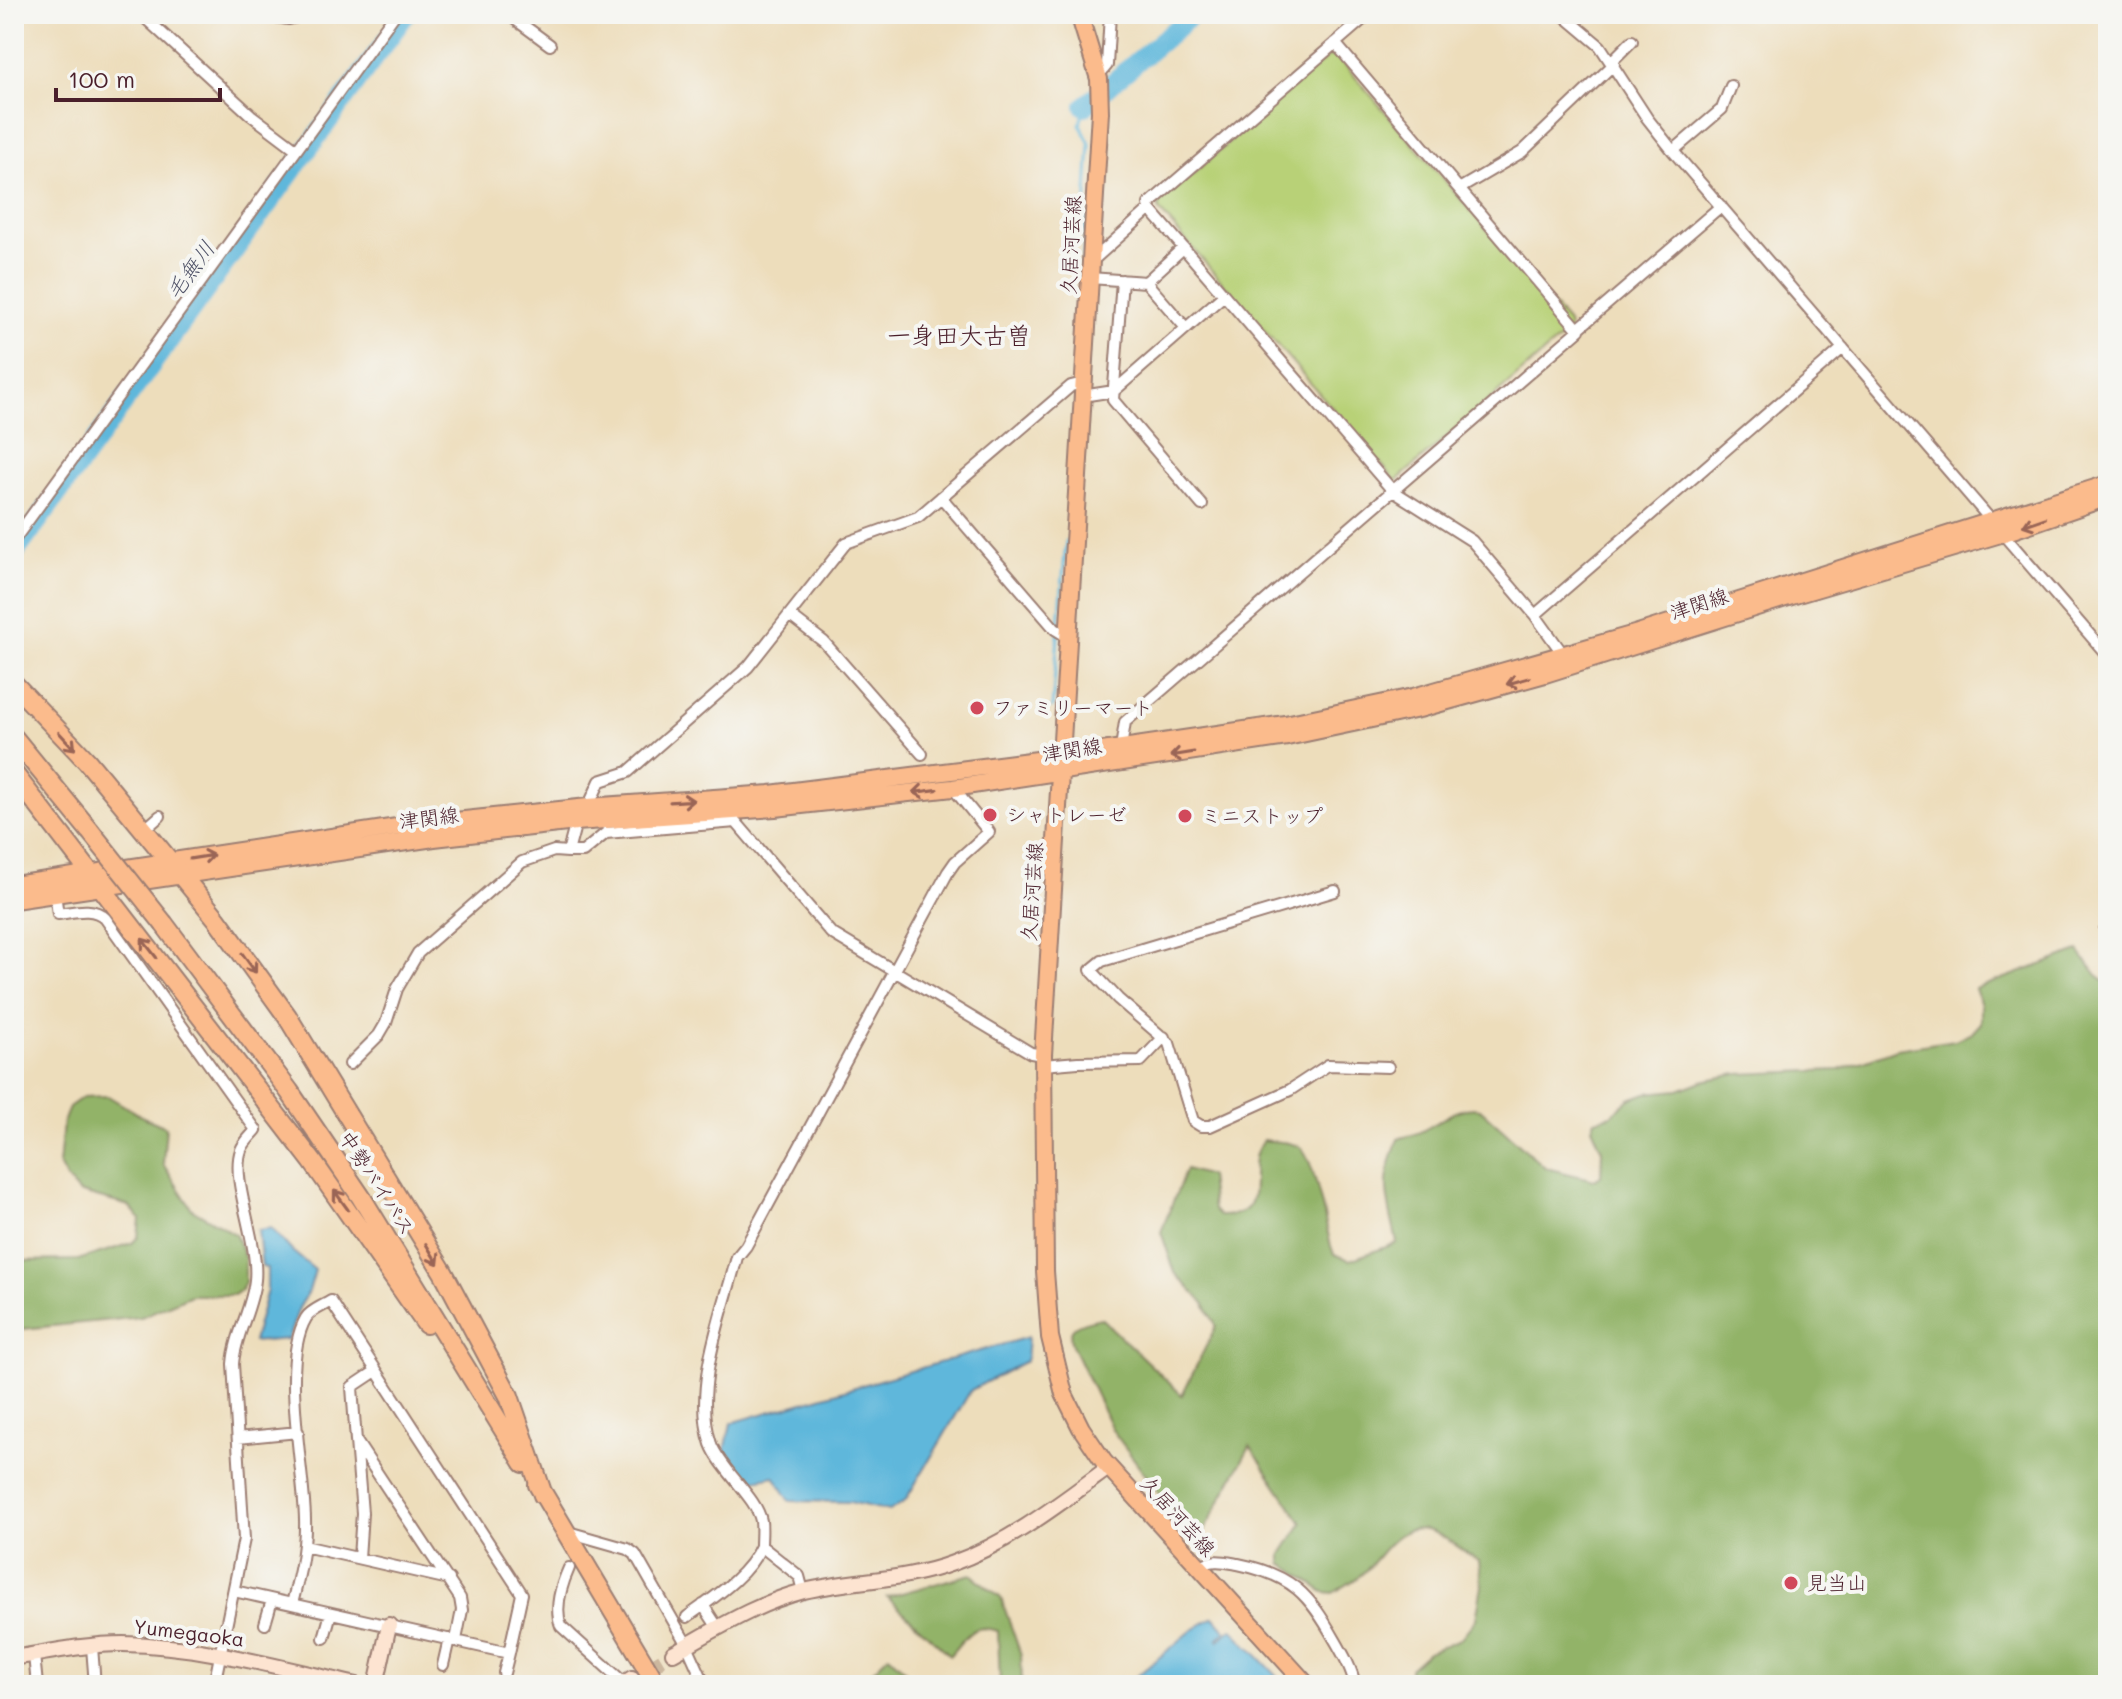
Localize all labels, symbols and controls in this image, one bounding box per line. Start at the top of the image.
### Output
scale bar [56,52,220,102]
text: 100 m [68,63,135,94]
street label: 久居河芸線 [1054,194,1086,296]
water label: 毛無川 [158,234,221,305]
district label: 一身田大古曽 [887,319,1031,350]
one-way arrow [2022,516,2047,531]
street label: 津関線 [1666,581,1731,625]
one-way arrow [1506,675,1532,690]
place label: ファミリーマート [993,694,1153,720]
marker: ファミリーマート [968,699,986,717]
one-way arrow [58,730,76,750]
street label: 津関線 [1040,731,1104,767]
one-way arrow [1170,747,1195,762]
one-way arrow [912,784,939,799]
one-way arrow [668,793,695,808]
street label: 津関線 [398,800,460,834]
place label: シャトレーゼ [1006,801,1127,827]
place label: ミニストップ [1201,802,1323,828]
marker: シャトレーゼ [981,806,999,824]
marker: ミニストップ [1176,807,1194,825]
street label: 久居河芸線 [1015,841,1047,943]
one-way arrow [189,848,214,863]
one-way arrow [141,938,158,959]
one-way arrow [241,952,258,974]
street label: 中勢バイパス [334,1125,421,1240]
one-way arrow [332,1189,349,1211]
one-way arrow [425,1242,441,1265]
street label: 久居河芸線 [1136,1469,1222,1561]
place label: 見当山 [1807,1569,1867,1595]
marker: 見当山 [1782,1574,1800,1592]
street label: Yumegaoka [132,1612,246,1652]

